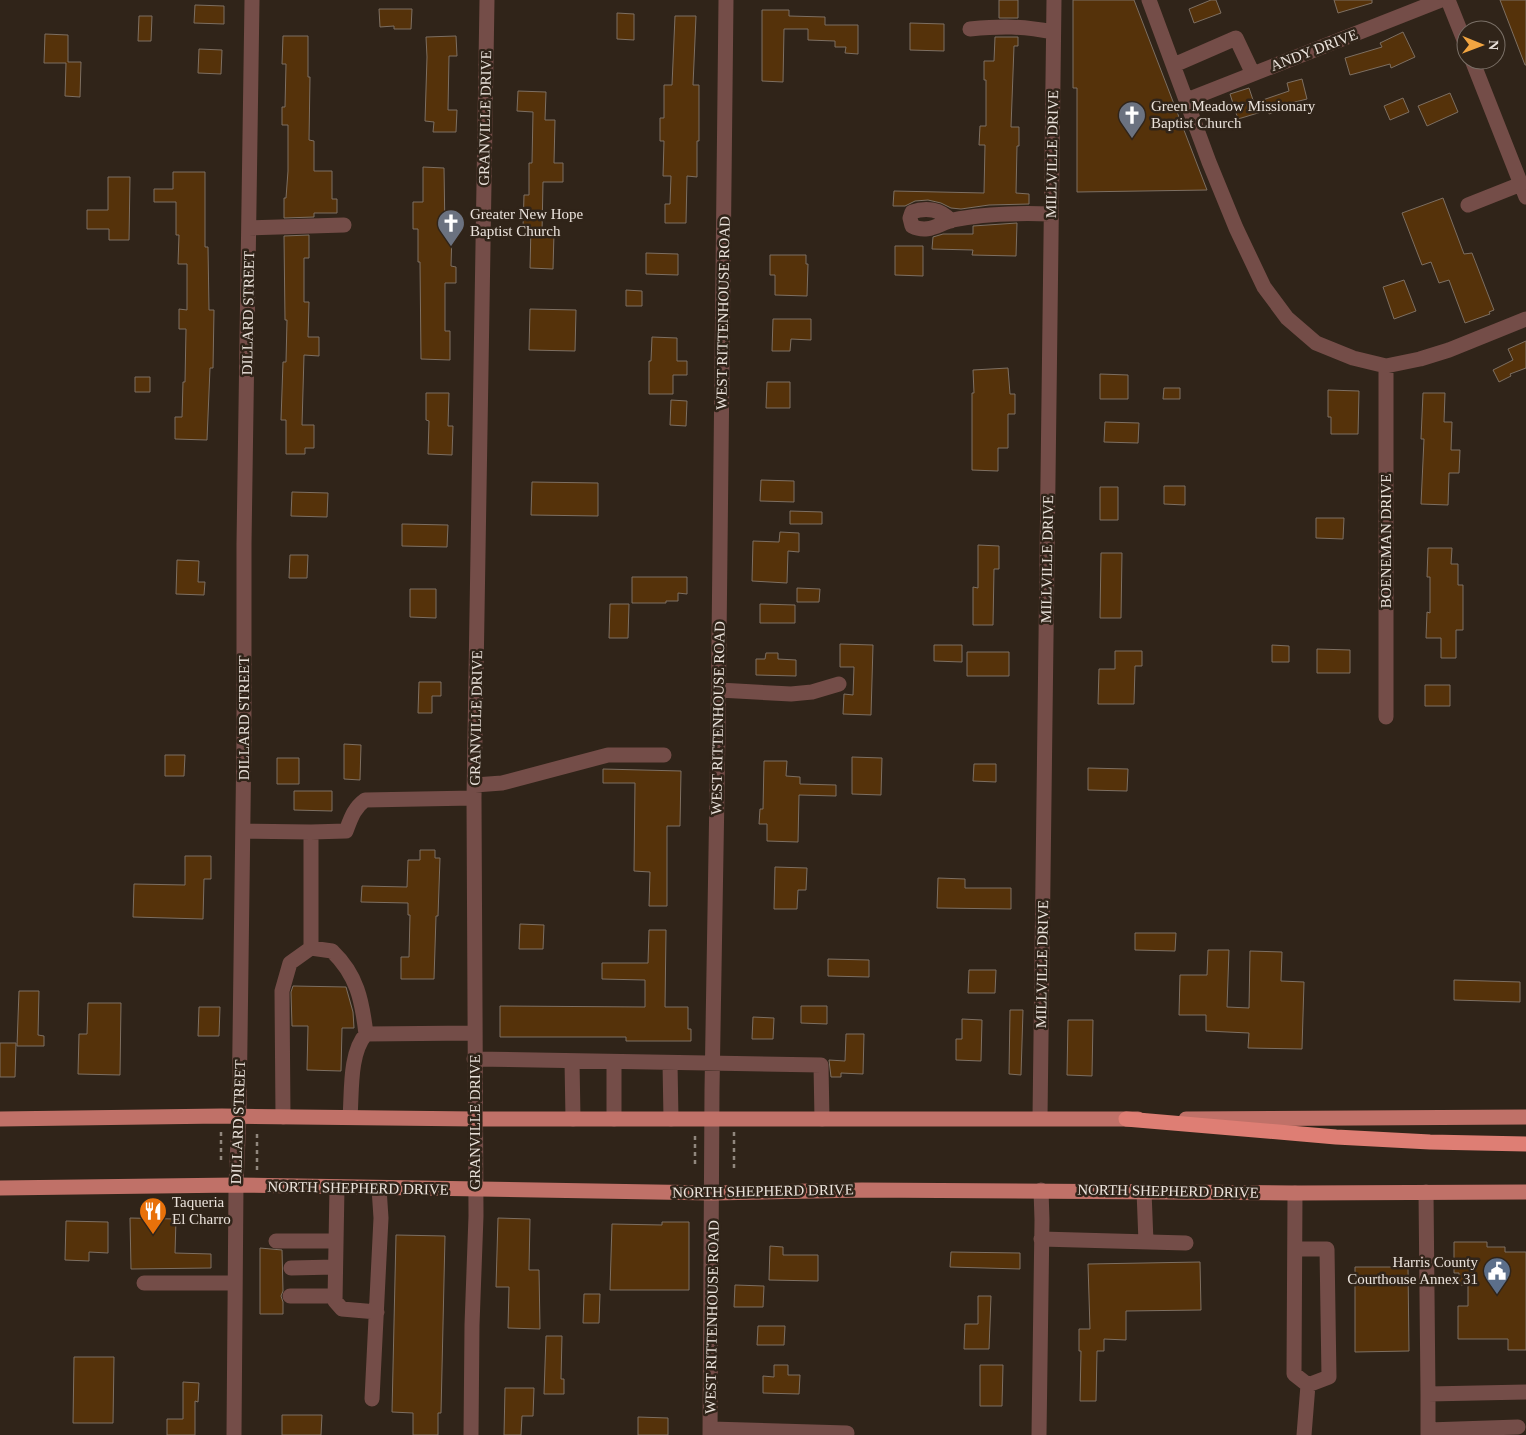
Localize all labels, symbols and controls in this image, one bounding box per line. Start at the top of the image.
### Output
north arrow [1456,20,1506,70]
street label: ANDY DRIVE [1268,26,1360,74]
text: N [1486,40,1501,50]
street label: GRANVILLE DRIVE [476,50,494,186]
street label: MILLVILLE DRIVE [1043,90,1061,218]
place label: Green Meadow Missionary Baptist Church [1151,98,1316,131]
church icon: Green Meadow Missionary Baptist Church [1117,100,1147,139]
place label: Greater New Hope Baptist Church [470,206,584,239]
church icon: Greater New Hope Baptist Church [436,208,466,247]
street label: WEST RITTENHOUSE ROAD [713,216,733,410]
street label: DILLARD STREET [239,251,257,375]
street label: BOENEMAN DRIVE [1378,474,1394,608]
street label: MILLVILLE DRIVE [1038,495,1056,623]
street label: WEST RITTENHOUSE ROAD [708,621,728,815]
street label: GRANVILLE DRIVE [467,650,485,786]
street label: DILLARD STREET [236,656,252,780]
street label: MILLVILLE DRIVE [1033,900,1051,1028]
street label: GRANVILLE DRIVE [467,1054,483,1190]
street label: DILLARD STREET [228,1059,248,1185]
street label: NORTH SHEPHERD DRIVE [267,1178,449,1198]
street label: NORTH SHEPHERD DRIVE [672,1181,854,1201]
street label: NORTH SHEPHERD DRIVE [1077,1181,1259,1201]
place label: Taqueria El Charro [172,1194,231,1227]
restaurant icon: Taqueria El Charro [138,1196,168,1235]
street label: WEST RITTENHOUSE ROAD [702,1220,722,1414]
place label: Harris County Courthouse Annex 31 [1347,1254,1478,1287]
public building icon: Harris County Courthouse Annex 31 [1482,1256,1512,1295]

